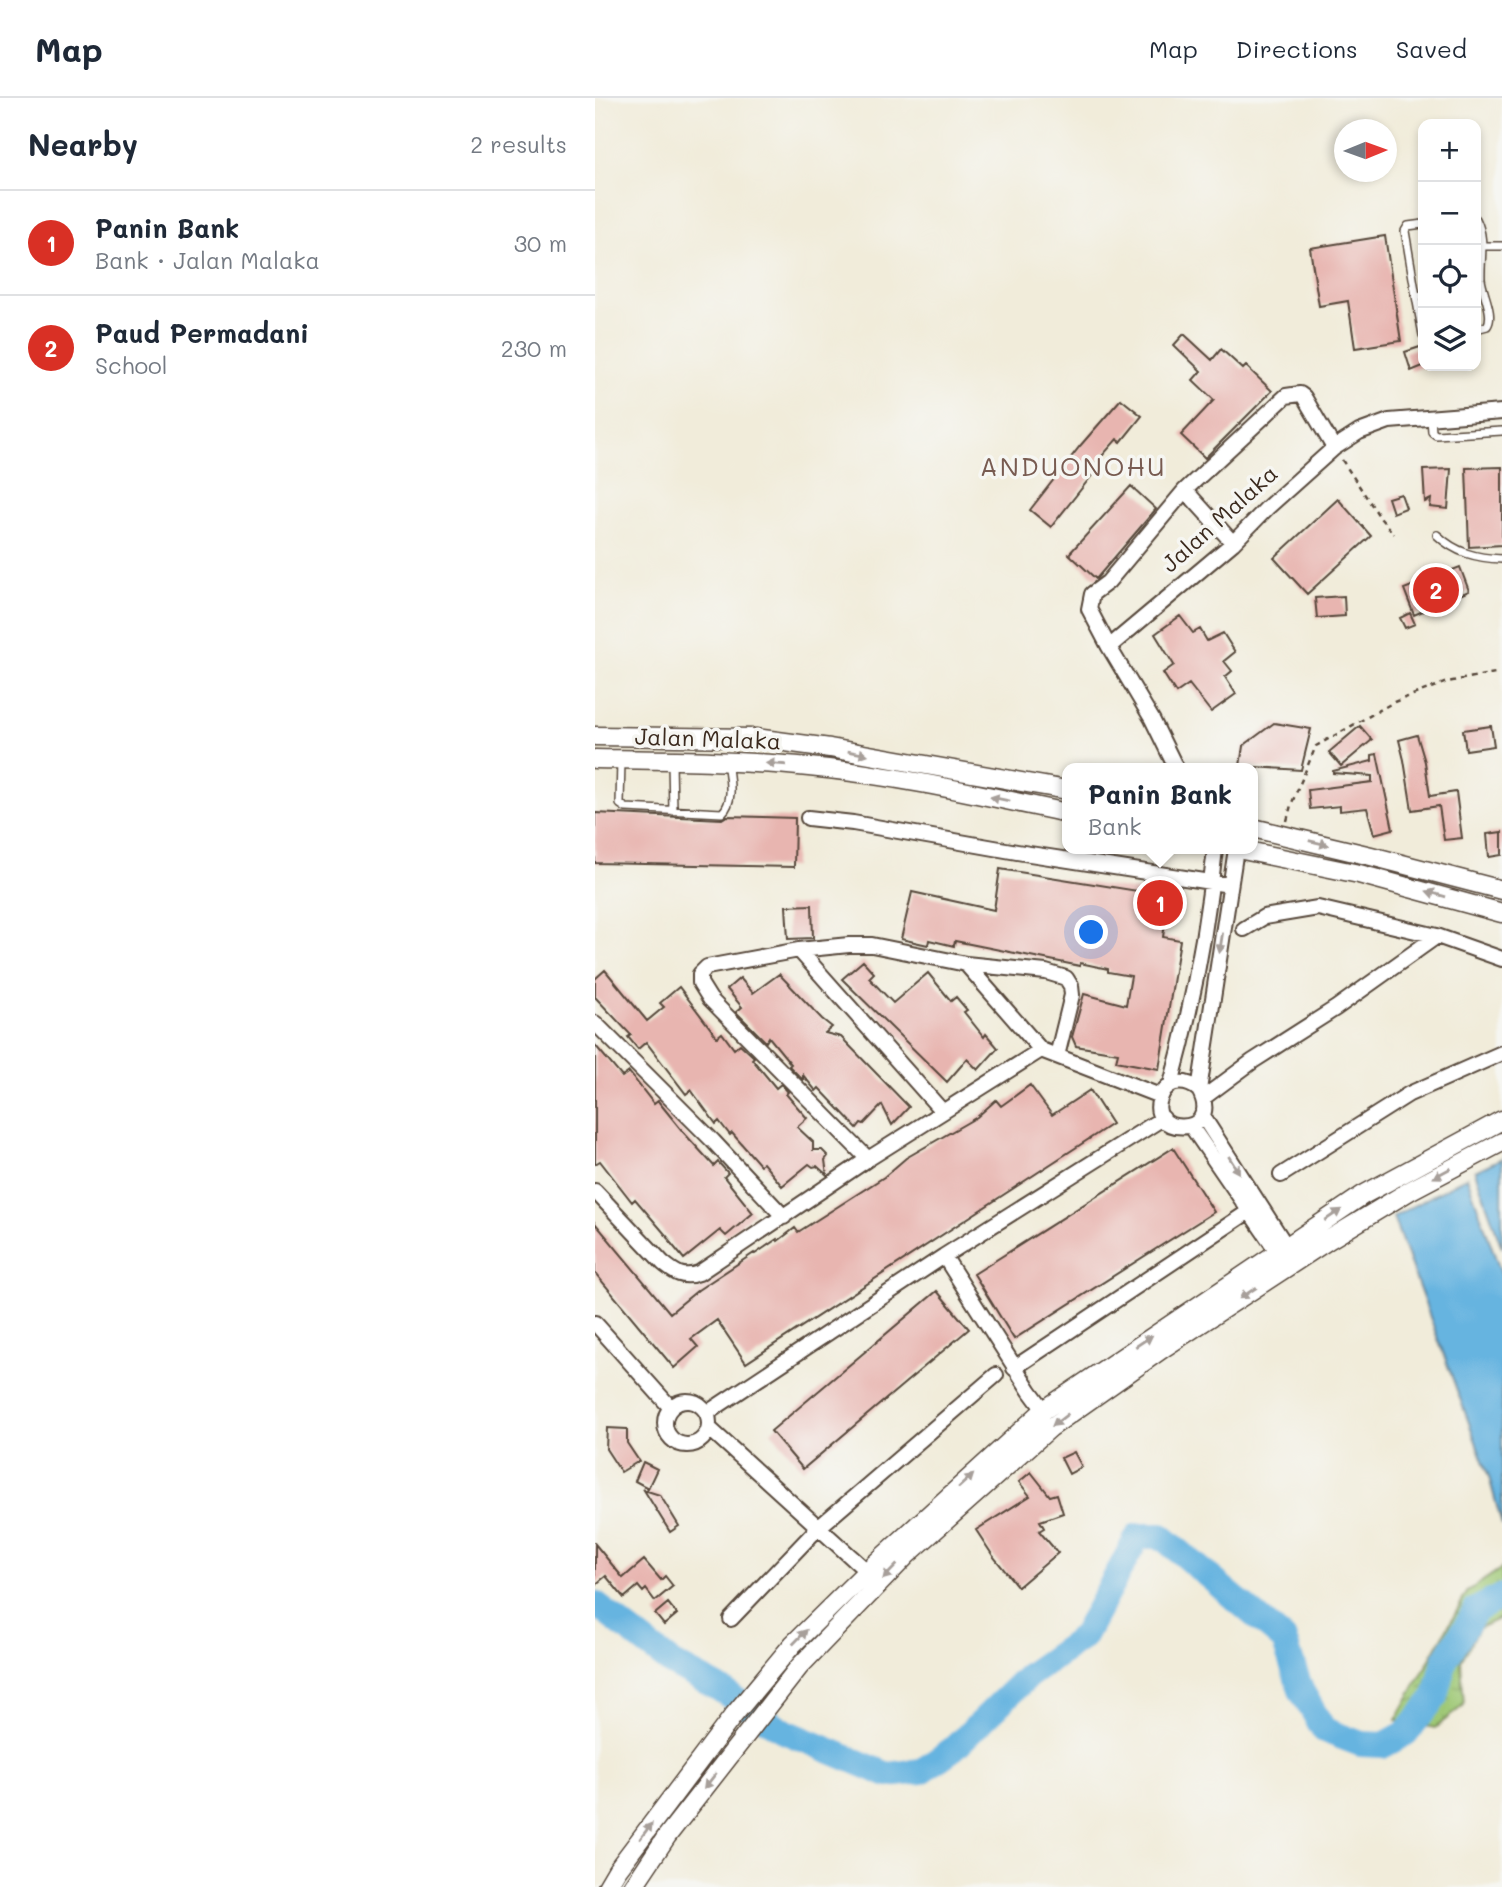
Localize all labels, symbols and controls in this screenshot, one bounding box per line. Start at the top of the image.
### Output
text: Map [35,27,103,70]
text: Map [1149,33,1198,64]
text: Directions [1236,33,1358,64]
text: Saved [1396,33,1467,64]
north arrow [1334,119,1397,182]
map controls [1418,119,1481,371]
button: + [1418,119,1481,182]
text: Nearby [28,124,138,164]
text: 2 results [470,129,567,159]
button: − [1418,182,1481,245]
text: Panin Bank [95,211,239,245]
text: 1 [46,228,56,258]
text: 30 m [514,228,567,258]
text: Bank · Jalan Malaka [95,245,320,275]
button: locate [1418,245,1481,308]
button: layers [1418,308,1481,371]
text: Paud Permadani [95,316,309,350]
text: 2 [45,333,57,363]
text: 230 m [501,333,567,363]
text: School [95,350,168,380]
district label: ANDUONOHU [980,449,1166,483]
street label: Jalan Malaka [1155,458,1283,578]
pin: 2 [1413,564,1459,616]
street label: Jalan Malaka [634,720,782,756]
one-way arrow [847,748,869,759]
one-way arrow [765,758,787,769]
popup [1062,763,1258,854]
text: Panin Bank [1088,777,1232,811]
one-way arrow [989,794,1011,805]
text: Bank [1088,811,1142,841]
one-way arrow [1308,838,1330,849]
pin: 1 [1137,877,1183,929]
one-way arrow [1425,889,1446,899]
your location [1074,915,1108,949]
one-way arrow [1216,932,1227,954]
one-way arrow [1228,1156,1241,1175]
one-way arrow [1432,1167,1451,1179]
one-way arrow [1323,1208,1343,1221]
one-way arrow [1239,1286,1258,1299]
one-way arrow [1135,1334,1153,1348]
one-way arrow [1051,1413,1069,1428]
one-way arrow [957,1474,974,1490]
one-way arrow [883,1563,899,1580]
one-way arrow [791,1629,807,1646]
one-way arrow [702,1772,717,1790]
one-way arrow [639,1822,653,1840]

